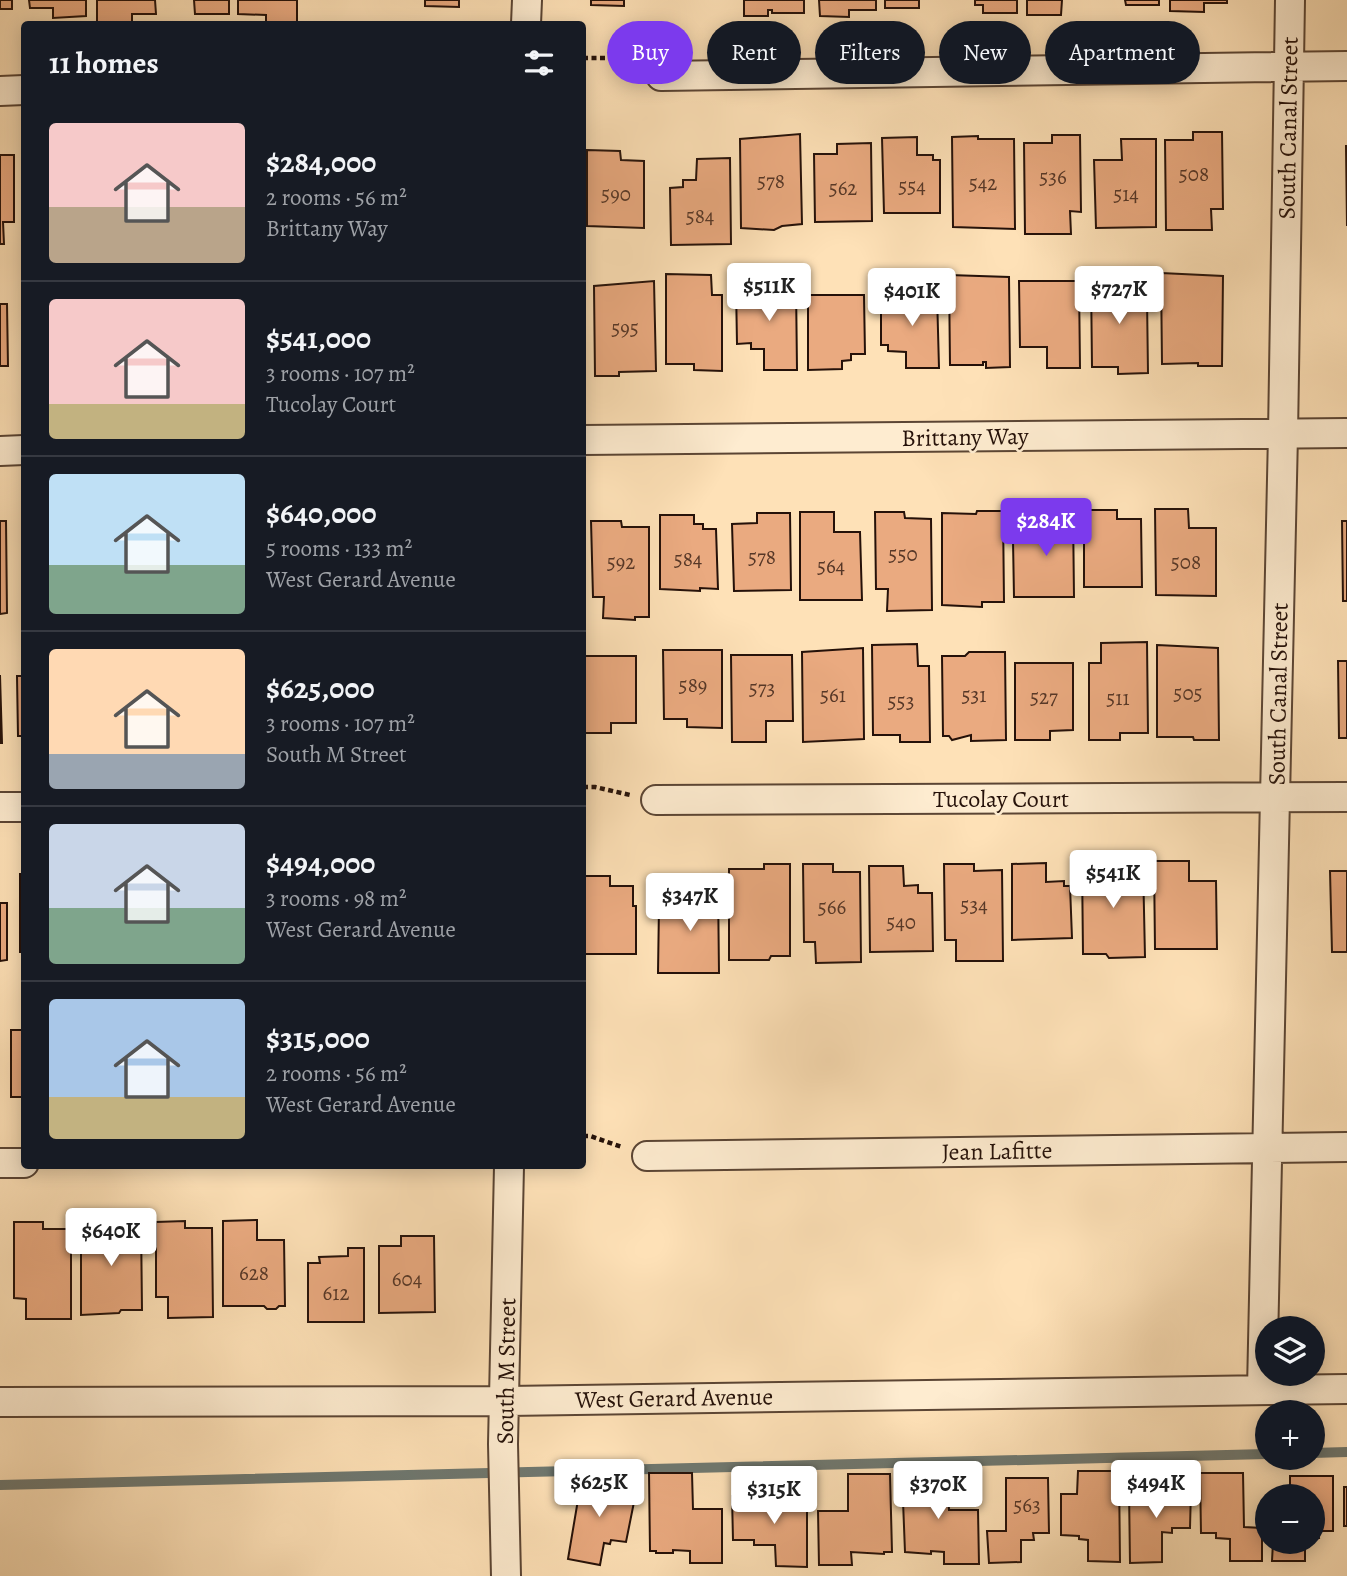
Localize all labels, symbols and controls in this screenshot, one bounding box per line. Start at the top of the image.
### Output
chip: Buy [607,21,693,84]
chip: Rent [707,21,801,84]
chip: Filters [815,21,925,84]
chip: New [939,21,1031,84]
chip: Apartment [1045,21,1200,84]
street label: South Canal Street [1270,36,1306,220]
text: 11 homes [49,43,159,83]
icon: filters [520,44,558,82]
text: $284,000 [266,142,376,182]
icon: home [105,151,189,235]
house number: 508 [1179,160,1209,188]
house number: 536 [1039,163,1067,191]
house number: 578 [757,167,785,195]
house number: 542 [969,169,997,197]
house number: 554 [898,172,926,200]
house number: 562 [829,174,857,202]
house number: 590 [601,180,631,208]
house number: 514 [1113,180,1139,208]
text: 2 rooms · 56 m² [266,182,407,213]
house number: 584 [686,202,714,230]
text: Brittany Way [266,213,388,244]
pin: $511K [720,264,818,323]
pin: $727K [1070,266,1168,326]
pin: $401K [863,268,961,328]
text: $511K [743,270,795,301]
text: $727K [1091,273,1147,304]
text: $401K [884,275,940,306]
house number: 595 [611,314,639,342]
text: $541,000 [266,318,371,358]
icon: home [105,327,189,411]
text: 3 rooms · 107 m² [266,358,415,389]
text: Tucolay Court [266,389,396,420]
street label: Brittany Way [901,420,1029,454]
text: $640,000 [266,493,377,533]
pin: $284K [997,498,1095,558]
icon: home [105,502,189,586]
text: $284K [1017,505,1075,536]
text: 5 rooms · 133 m² [266,533,412,564]
house number: 550 [888,540,918,568]
house number: 578 [748,543,776,571]
house number: 584 [674,545,702,573]
house number: 592 [607,548,635,576]
house number: 508 [1171,548,1201,576]
house number: 564 [817,552,845,580]
text: West Gerard Avenue [266,564,456,595]
street label: South Canal Street [1260,602,1296,786]
text: $625,000 [266,668,375,708]
house number: 589 [679,671,707,699]
house number: 573 [749,674,775,702]
icon: home [105,677,189,761]
house number: 505 [1173,679,1203,707]
house number: 561 [820,681,846,709]
house number: 531 [962,681,986,709]
house number: 527 [1030,683,1058,711]
house number: 511 [1106,684,1130,712]
house number: 553 [888,687,914,715]
text: 3 rooms · 107 m² [266,708,415,739]
text: South M Street [266,739,407,770]
street label: Tucolay Court [933,783,1069,815]
text: $494,000 [266,843,375,883]
pin: $541K [1064,850,1162,910]
icon: home [105,852,189,936]
text: $541K [1086,857,1140,888]
pin: $347K [641,874,739,933]
text: $347K [662,880,718,911]
text: 3 rooms · 98 m² [266,883,407,914]
house number: 534 [960,891,988,919]
house number: 566 [818,893,847,921]
house number: 540 [886,908,916,936]
text: West Gerard Avenue [266,914,456,945]
text: $315,000 [266,1018,370,1058]
icon: home [105,1027,189,1111]
text: 2 rooms · 56 m² [266,1058,407,1089]
text: West Gerard Avenue [266,1089,456,1120]
street label: Jean Lafitte [941,1134,1053,1168]
pin: $640K [62,1208,160,1268]
text: $640K [82,1215,140,1246]
house number: 628 [239,1259,269,1287]
house number: 604 [392,1265,422,1293]
house number: 612 [323,1279,349,1307]
street label: South M Street [489,1297,523,1445]
map controls [1255,1316,1325,1554]
button: layers [1255,1316,1325,1386]
street label: West Gerard Avenue [574,1380,773,1416]
button: + [1255,1400,1325,1470]
pin: $625K [550,1460,648,1519]
pin: $494K [1107,1460,1205,1520]
pin: $370K [889,1462,987,1521]
text: $625K [570,1466,628,1497]
pin: $315K [725,1466,823,1526]
text: $494K [1127,1467,1185,1498]
text: $370K [909,1468,967,1499]
text: $315K [747,1473,801,1504]
button: − [1255,1484,1325,1554]
house number: 563 [1013,1491,1041,1519]

